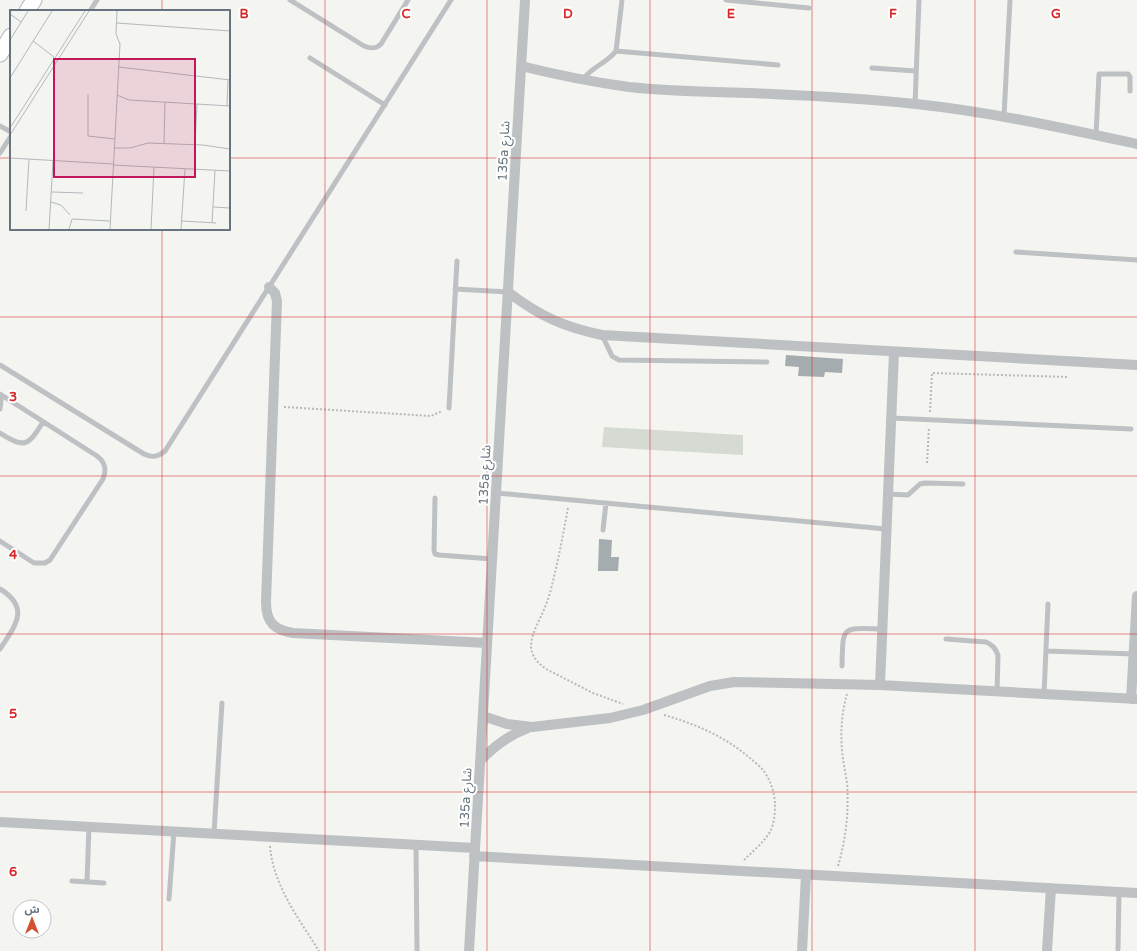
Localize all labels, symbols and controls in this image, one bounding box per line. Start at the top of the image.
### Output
text: B [239,6,249,22]
text: C [401,6,411,22]
text: D [563,6,573,22]
text: E [727,6,735,22]
text: F [889,6,897,22]
text: G [1051,6,1061,22]
inset map [10,10,230,230]
street label: 135a شارع [494,120,516,182]
text: 3 [9,389,17,405]
street label: 135a شارع [475,444,497,506]
text: 4 [9,547,18,563]
text: 5 [9,706,17,722]
street label: 135a شارع [456,767,478,829]
text: 6 [9,864,17,880]
north arrow [12,899,52,939]
text: ش [24,903,40,916]

